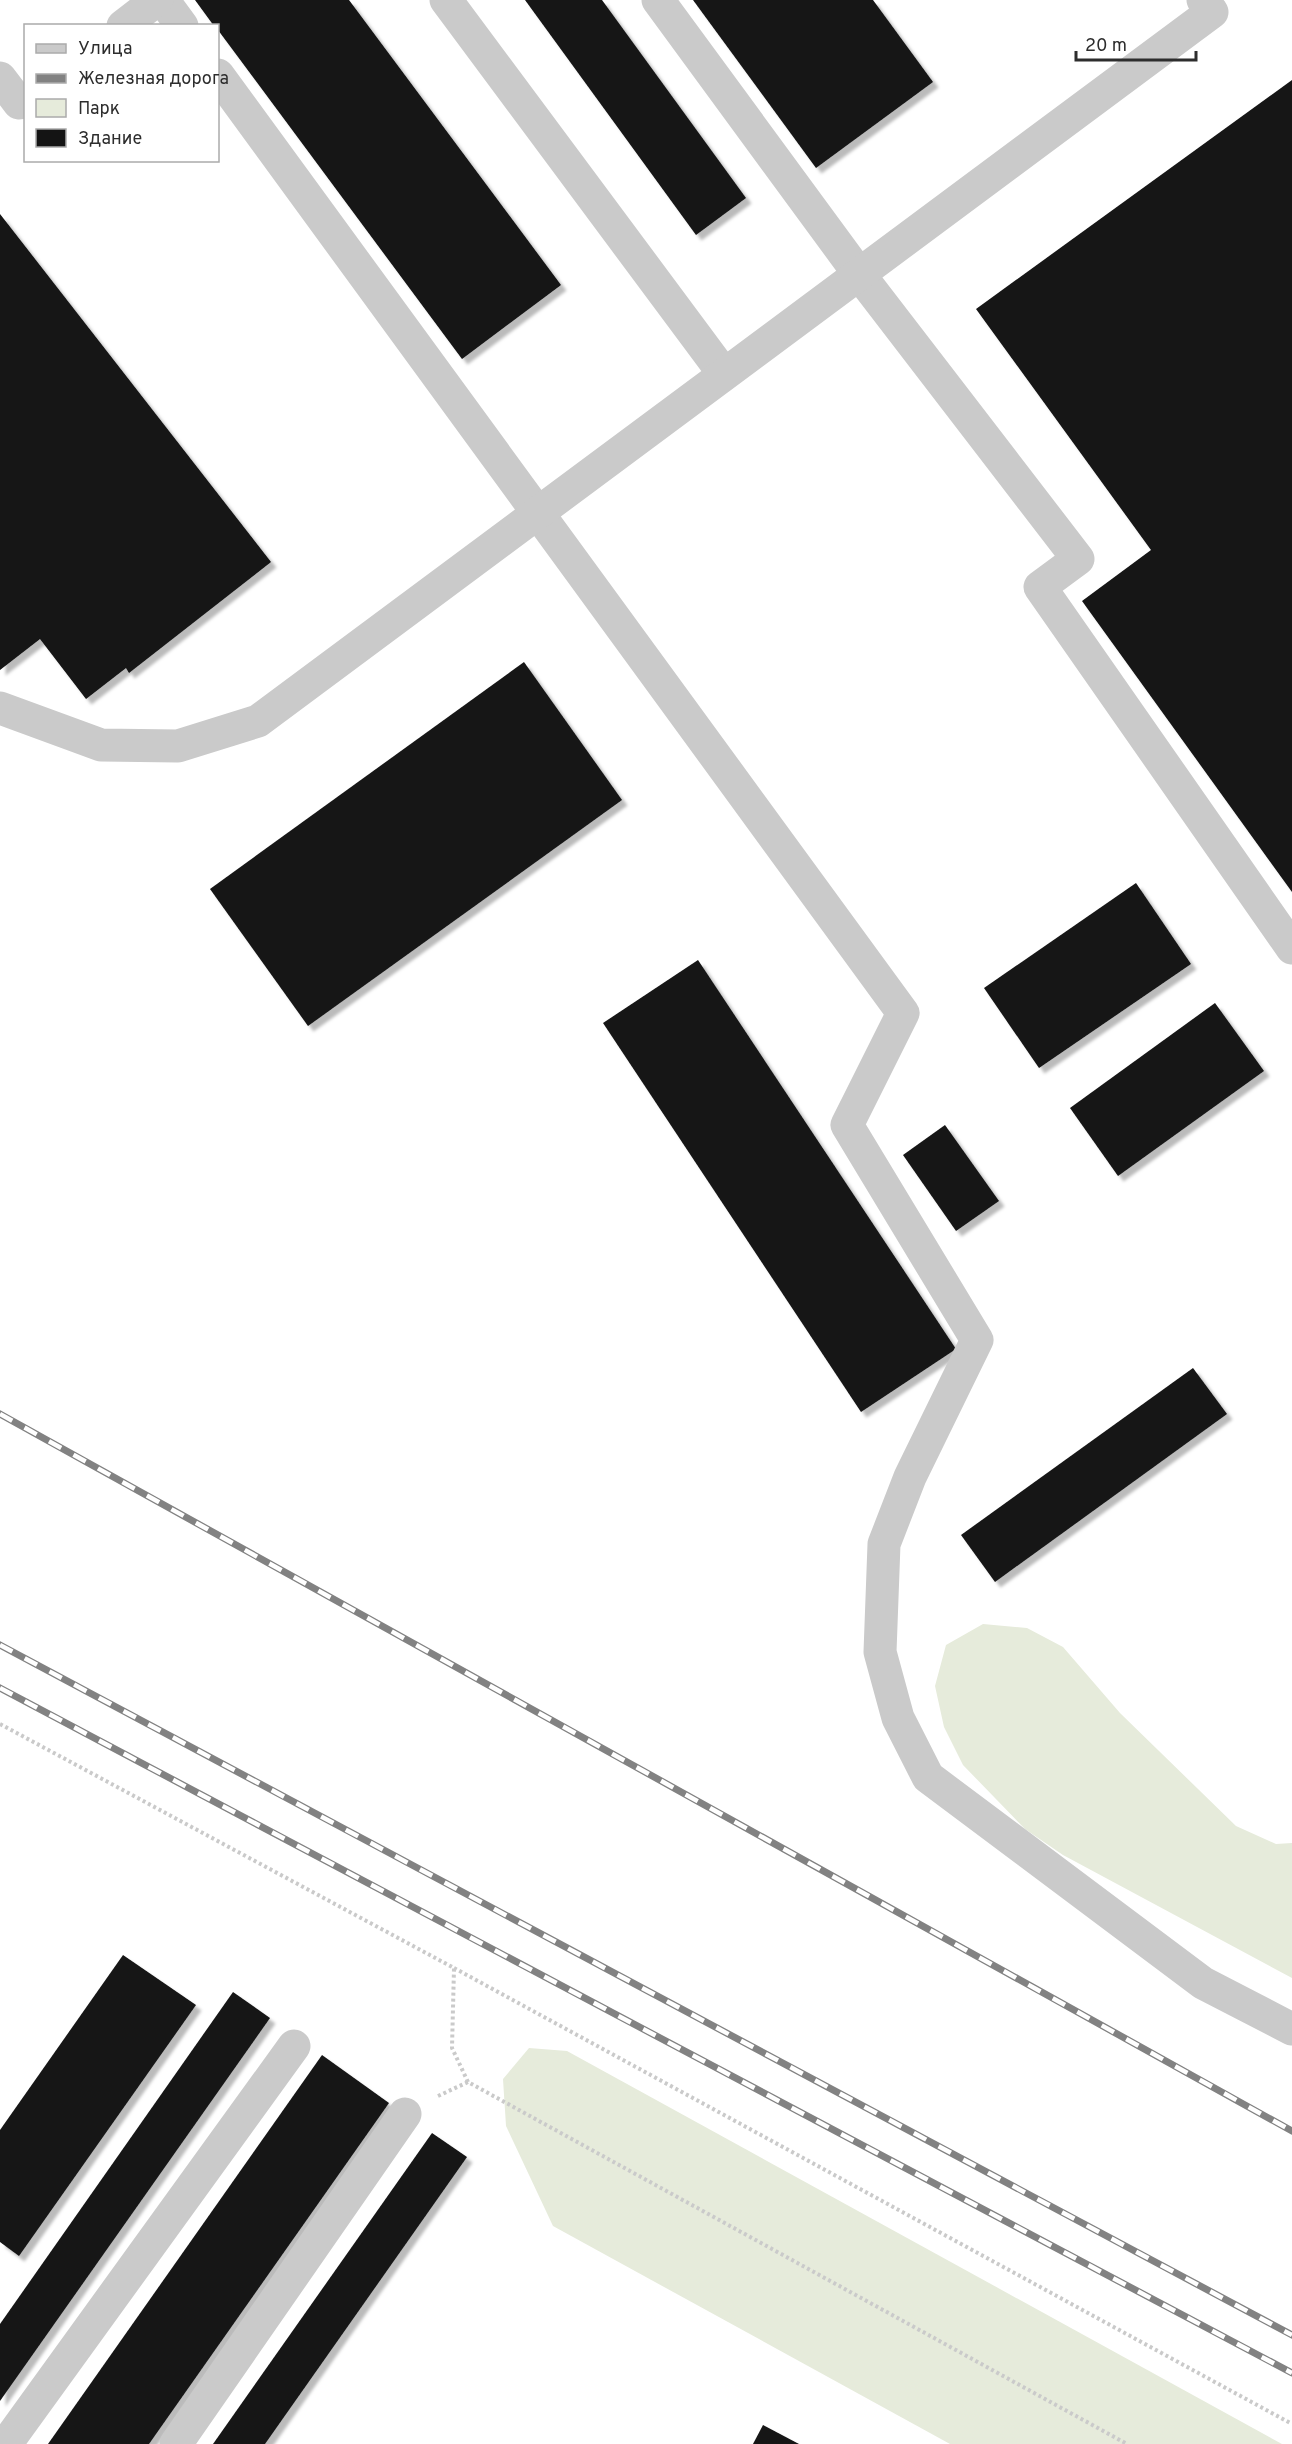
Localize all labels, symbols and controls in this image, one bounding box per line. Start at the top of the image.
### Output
legend [24,24,219,162]
scale bar [1076,24,1196,62]
text: 20 m [1085,35,1127,58]
text: Улица [78,38,132,61]
text: Железная дорога [78,68,229,91]
text: Парк [78,98,120,121]
text: Здание [78,128,142,151]

